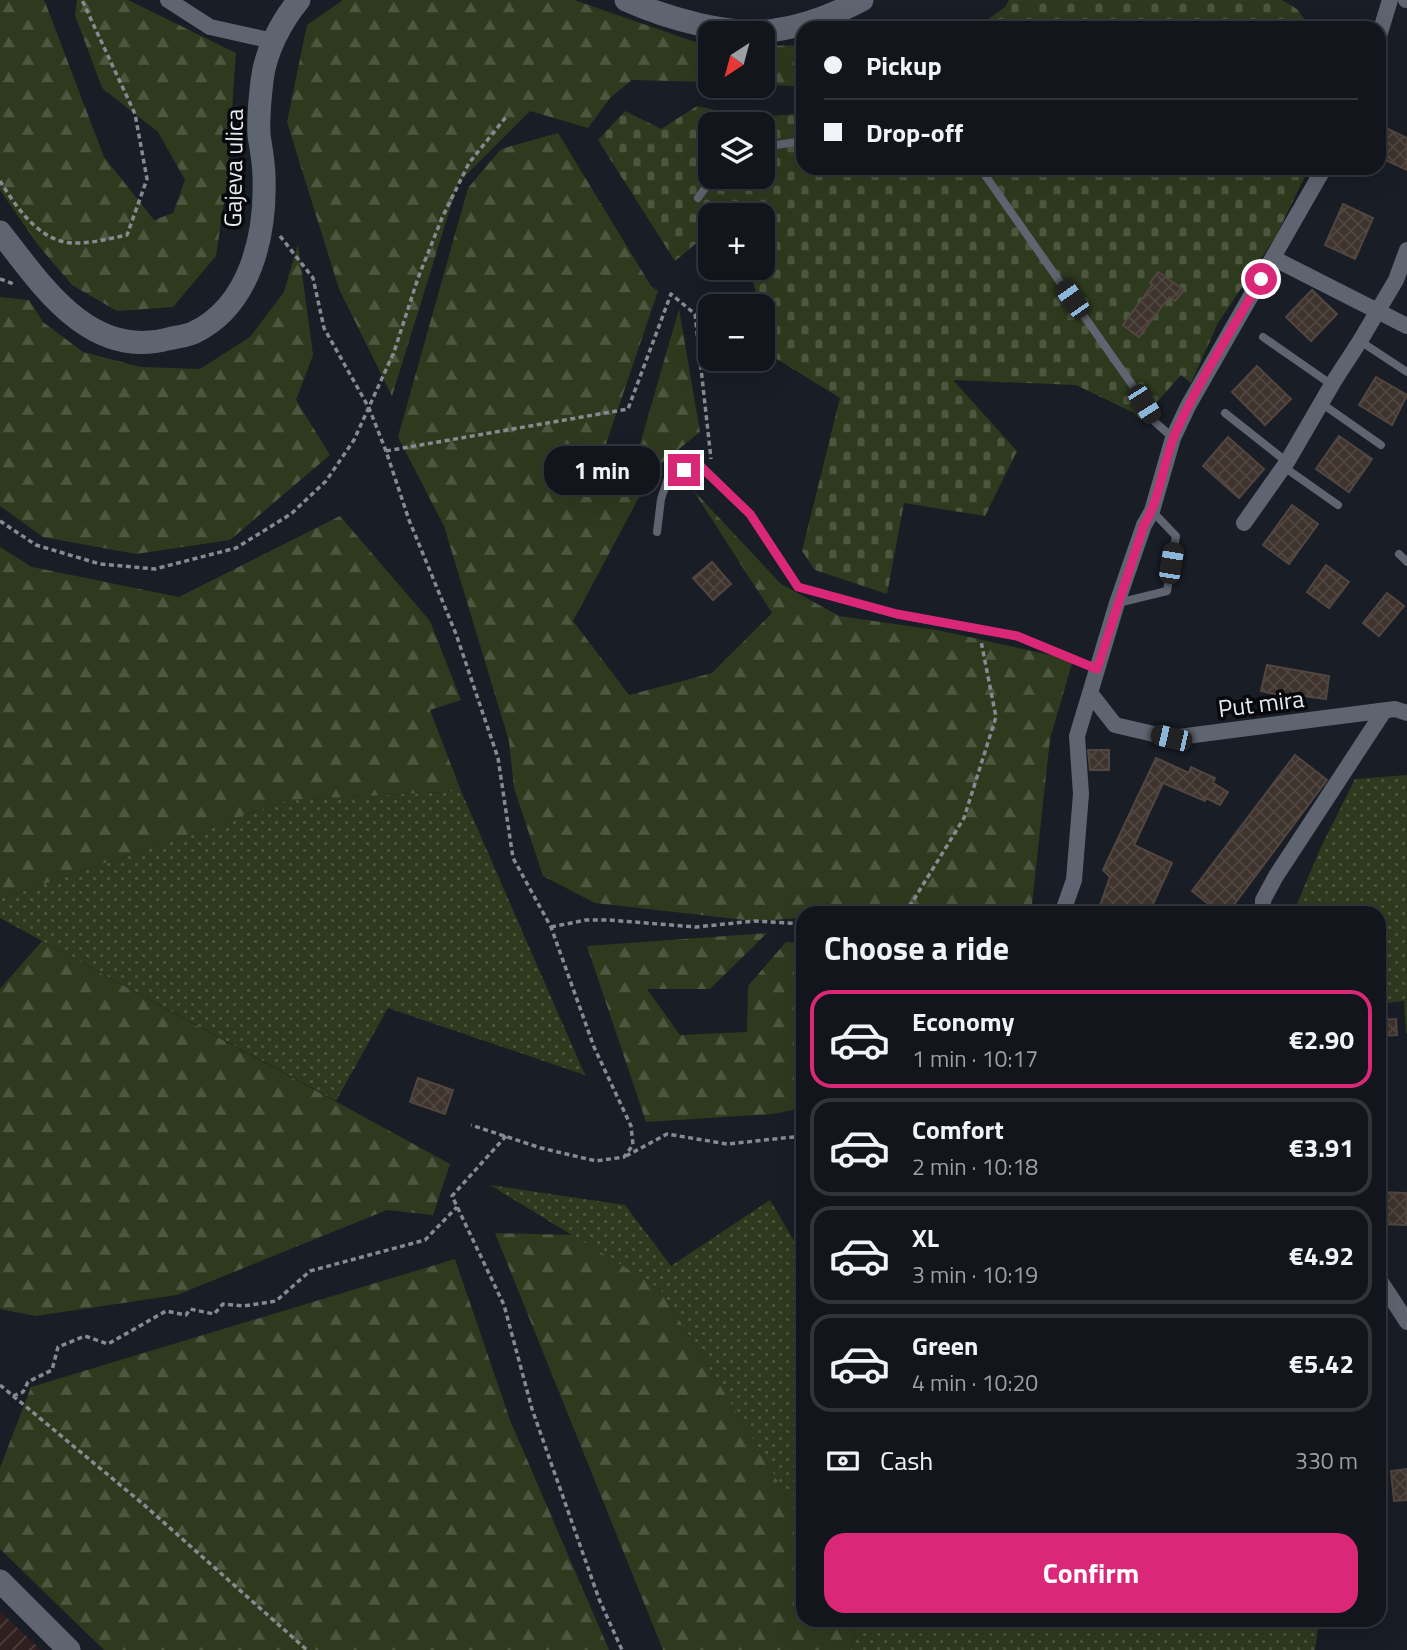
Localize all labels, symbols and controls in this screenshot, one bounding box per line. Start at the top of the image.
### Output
north arrow [698,21,775,98]
map controls [698,21,775,371]
text: Pickup [866,46,942,85]
street label: Gajeva ulica [214,108,252,228]
button: layers [698,112,775,189]
text: Drop-off [866,113,963,152]
button: + [698,203,775,280]
route start [1245,263,1277,295]
car [1052,276,1093,322]
button: − [698,294,775,371]
car [1124,381,1165,427]
callout: 1 min [544,446,660,494]
text: 1 min [574,453,630,488]
route end [668,454,700,486]
car [1158,541,1185,585]
street label: Put mira [1216,680,1306,726]
car [1149,723,1194,753]
text: Choose a ride [824,924,1009,972]
text: Economy [912,1002,1014,1041]
icon: car [828,1008,891,1071]
text: €2.90 [1289,1020,1354,1059]
text: 1 min · 10:17 [912,1041,1038,1076]
text: Comfort [912,1110,1004,1149]
icon: car [828,1116,891,1179]
text: €3.91 [1289,1128,1354,1167]
text: 2 min · 10:18 [912,1149,1038,1184]
text: XL [912,1218,939,1257]
icon: car [828,1224,891,1287]
text: €4.92 [1289,1236,1354,1275]
text: 3 min · 10:19 [912,1257,1038,1292]
text: Green [912,1326,978,1365]
icon: car [828,1332,891,1395]
text: €5.42 [1289,1344,1354,1383]
text: 4 min · 10:20 [912,1365,1038,1400]
text: Cash [880,1441,933,1480]
icon: cash [824,1442,862,1480]
text: 330 m [1295,1443,1358,1478]
button: Confirm [824,1533,1358,1613]

